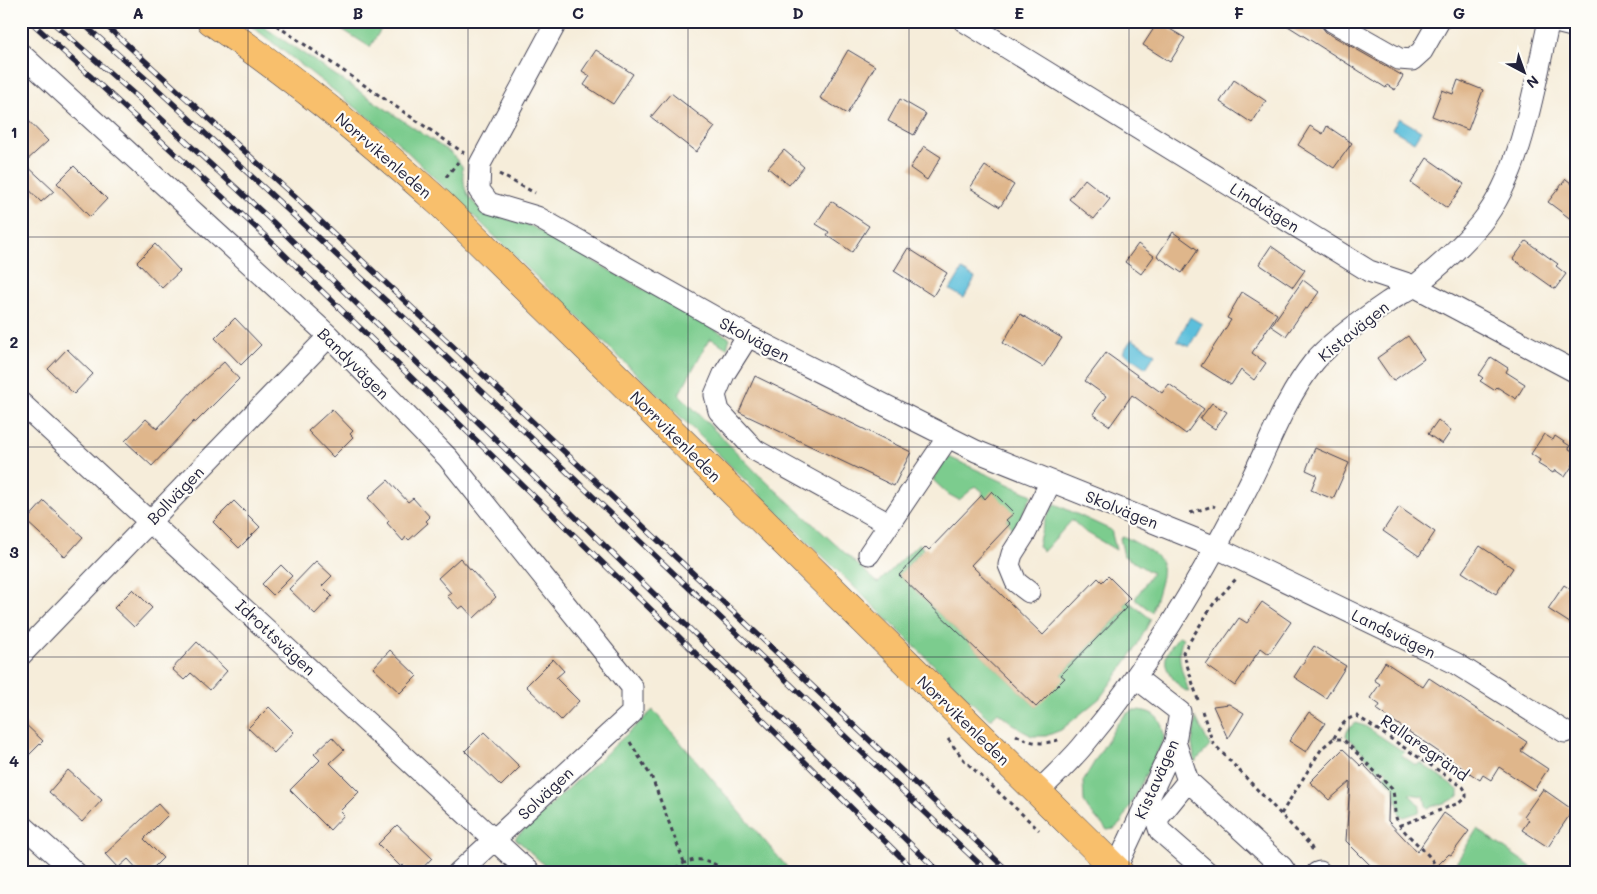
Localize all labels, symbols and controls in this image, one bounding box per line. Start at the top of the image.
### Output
text: A [132,2,144,23]
text: B [353,2,363,23]
text: C [572,2,584,23]
text: D [792,2,804,23]
text: E [1014,2,1024,23]
text: F [1234,2,1244,23]
text: G [1453,2,1465,23]
north arrow [1500,48,1550,98]
text: N [1523,72,1543,93]
street label: Norrvikenleden [332,107,436,203]
text: 1 [10,121,18,142]
street label: Lindvägen [1226,177,1304,237]
street label: Kistavägen [1313,296,1393,366]
street label: Skolvägen [716,312,794,366]
street label: Bandyvägen [314,323,394,403]
text: 2 [10,331,19,352]
street label: Norrvikenleden [626,386,726,486]
street label: Bollvägen [142,461,208,529]
street label: Skolvägen [1082,485,1162,533]
text: 3 [9,541,19,562]
street label: Idrottsvägen [231,594,321,680]
street label: Landsvägen [1348,604,1440,662]
street label: Norrvikenleden [913,670,1015,770]
street label: Rallaregränd [1377,709,1473,785]
street label: Kistavägen [1129,736,1183,822]
text: 4 [9,750,19,771]
street label: Solvägen [513,762,577,824]

